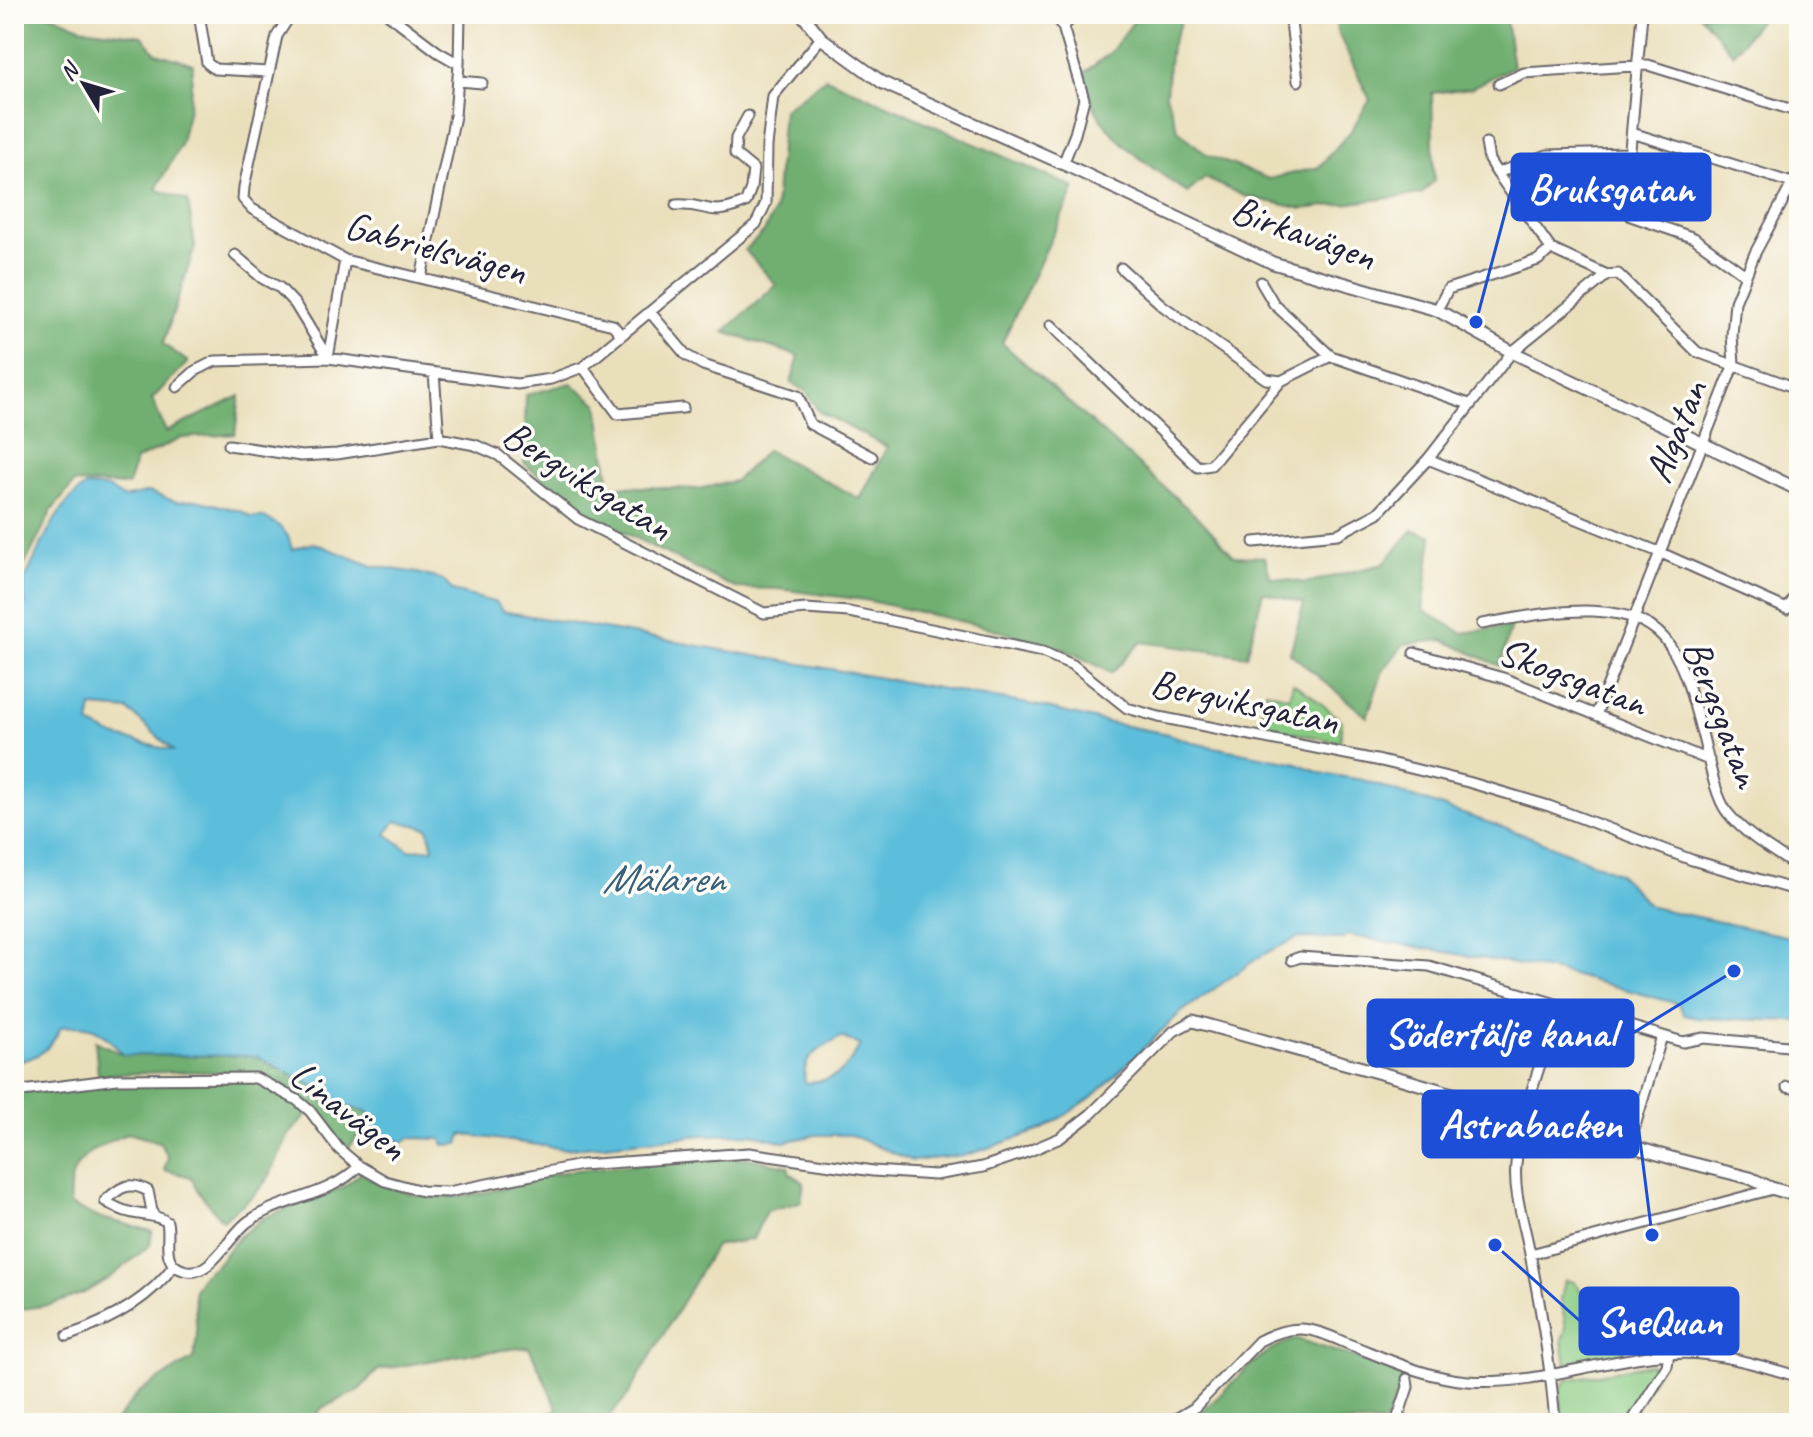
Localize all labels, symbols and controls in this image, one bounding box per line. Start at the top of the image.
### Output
north arrow [44,44,124,124]
text: N [54,56,86,86]
callout: Bruksgatan [1512,154,1710,220]
text: Bruksgatan [1528,162,1697,215]
street label: Birkavägen [1225,184,1383,282]
street label: Gabrielsvägen [340,200,533,296]
street label: Algatan [1633,372,1719,490]
street label: Bergviksgatan [493,409,682,553]
street label: Skogsgatan [1491,626,1656,729]
street label: Bergsgatan [1671,633,1774,796]
street label: Bergviksgatan [1146,658,1344,746]
water label: Mälaren [602,852,728,905]
callout: Södertälje kanal [1368,1000,1633,1066]
text: Södertälje kanal [1384,1007,1623,1060]
street label: Linavägen [280,1050,418,1173]
callout: Astrabacken [1423,1091,1638,1157]
text: Astrabacken [1438,1098,1623,1151]
callout: SneQuan [1580,1288,1738,1354]
text: SneQuan [1596,1295,1723,1348]

